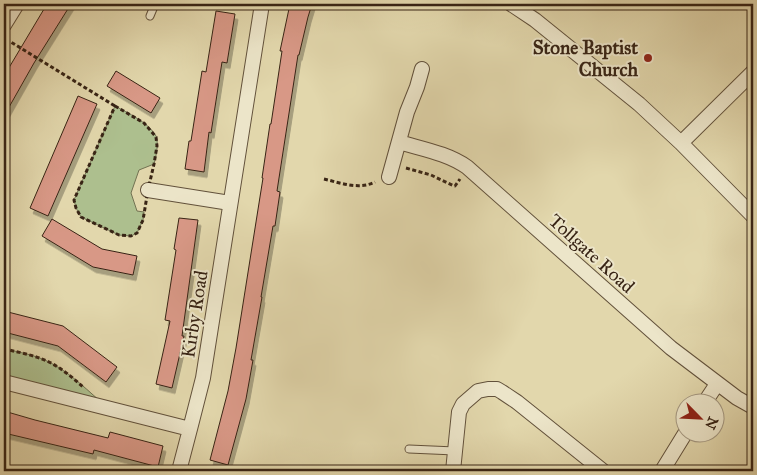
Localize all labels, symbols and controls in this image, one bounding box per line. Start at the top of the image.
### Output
place label: Stone Baptist Church [533,36,638,81]
marker: Stone Baptist Church [642,52,654,64]
street label: Tollgate Road [543,209,640,299]
street label: Kirby Road [176,268,213,359]
north arrow [674,392,724,442]
text: N [701,414,722,432]

